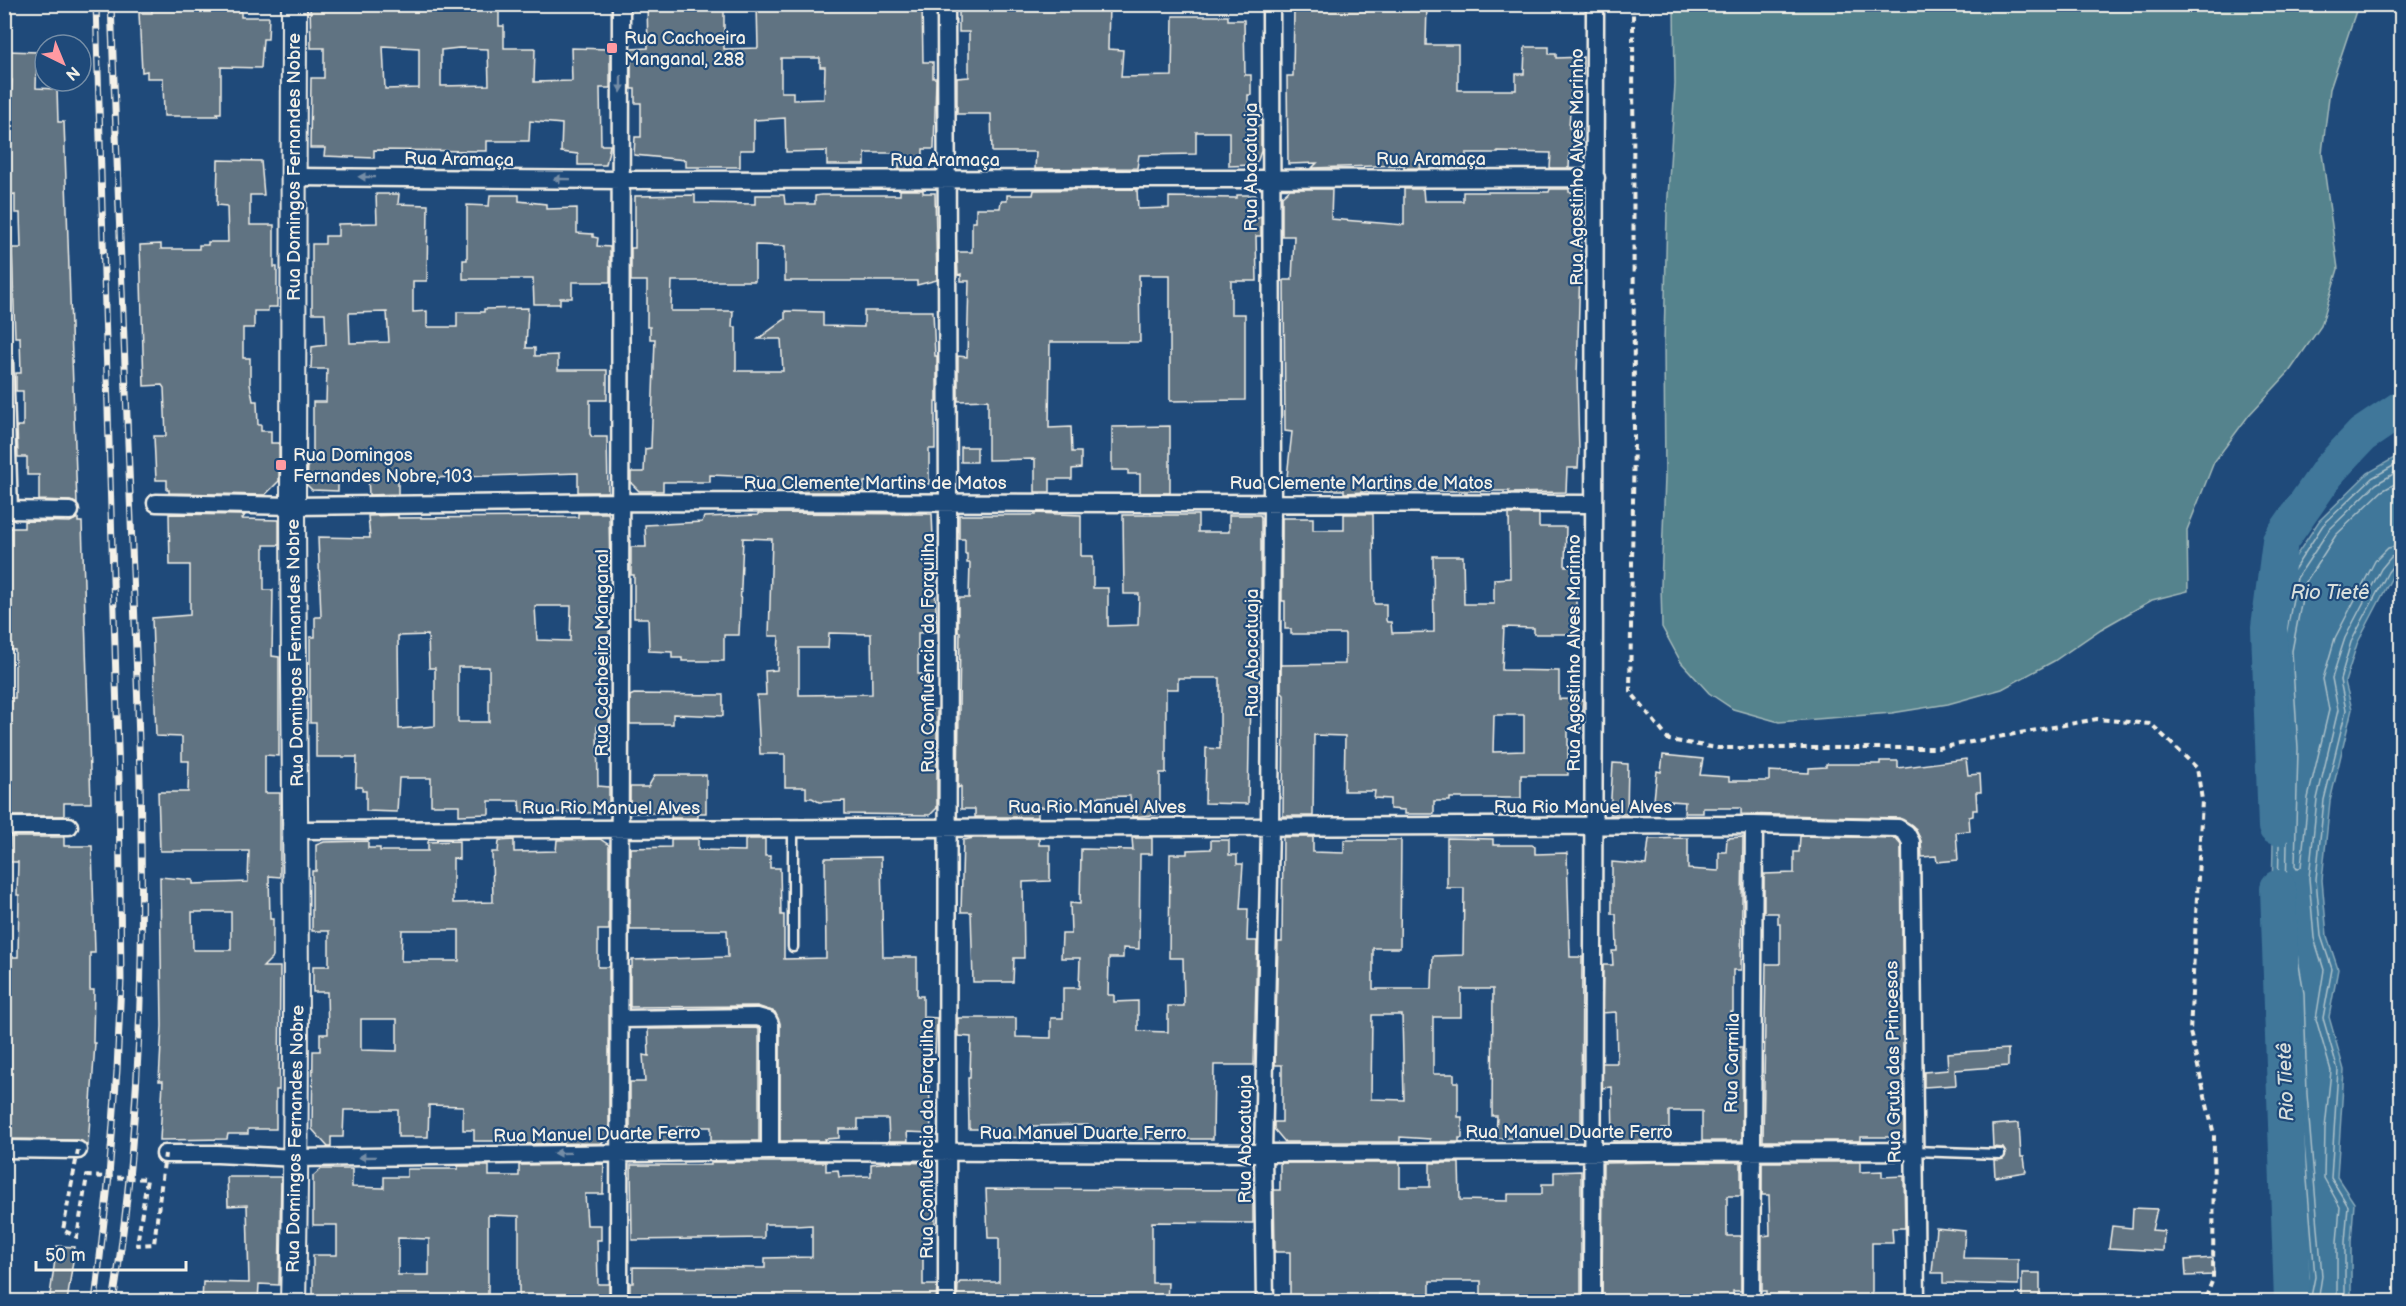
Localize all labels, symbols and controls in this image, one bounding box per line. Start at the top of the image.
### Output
place label: Rua Cachoeira Manganal, 288 [624,28,746,70]
north arrow [33,33,93,93]
street label: Rua Domingos Fernandes Nobre [284,33,305,301]
marker: Rua Cachoeira Manganal, 288 [605,41,619,55]
street label: Rua Agostinho Alves Marinho [1567,48,1588,286]
text: N [61,62,83,84]
one-way arrow [616,74,626,93]
street label: Rua Abacatuaja [1241,102,1262,232]
street label: Rua Aramaça [404,148,514,171]
street label: Rua Aramaça [1376,149,1486,170]
street label: Rua Aramaça [890,150,1000,171]
one-way arrow [358,173,377,182]
one-way arrow [553,174,572,184]
place label: Rua Domingos Fernandes Nobre, 103 [293,445,473,487]
marker: Rua Domingos Fernandes Nobre, 103 [274,458,288,472]
street label: Rua Clemente Martins de Matos [743,473,1007,494]
street label: Rua Clemente Martins de Matos [1229,473,1493,494]
street label: Rua Domingos Fernandes Nobre [283,519,308,787]
street label: Rua Confluência da Forquilha [918,533,939,773]
street label: Rua Agostinho Alves Marinho [1564,534,1585,772]
street label: Rua Cachoeira Manganal [592,549,613,757]
water label: Rio Tietê [2290,581,2370,605]
street label: Rua Abacatuaja [1242,588,1263,718]
street label: Rua Rio Manuel Alves [1008,797,1186,818]
street label: Rua Rio Manuel Alves [1494,797,1672,818]
street label: Rua Rio Manuel Alves [522,798,700,819]
street label: Rua Gruta das Princesas [1881,960,1906,1163]
street label: Rua Domingos Fernandes Nobre [283,1005,308,1273]
street label: Rua Carmila [1721,1013,1744,1113]
street label: Rua Confluência da Forquilha [917,1019,938,1259]
water label: Rio Tietê [2273,1042,2299,1122]
street label: Rua Abacatuaja [1235,1074,1256,1204]
street label: Rua Manuel Duarte Ferro [493,1122,701,1147]
street label: Rua Manuel Duarte Ferro [1465,1122,1673,1143]
street label: Rua Manuel Duarte Ferro [979,1123,1187,1144]
one-way arrow [553,1149,572,1158]
one-way arrow [358,1152,377,1162]
scale bar [36,1234,186,1272]
text: 50 m [45,1245,86,1266]

